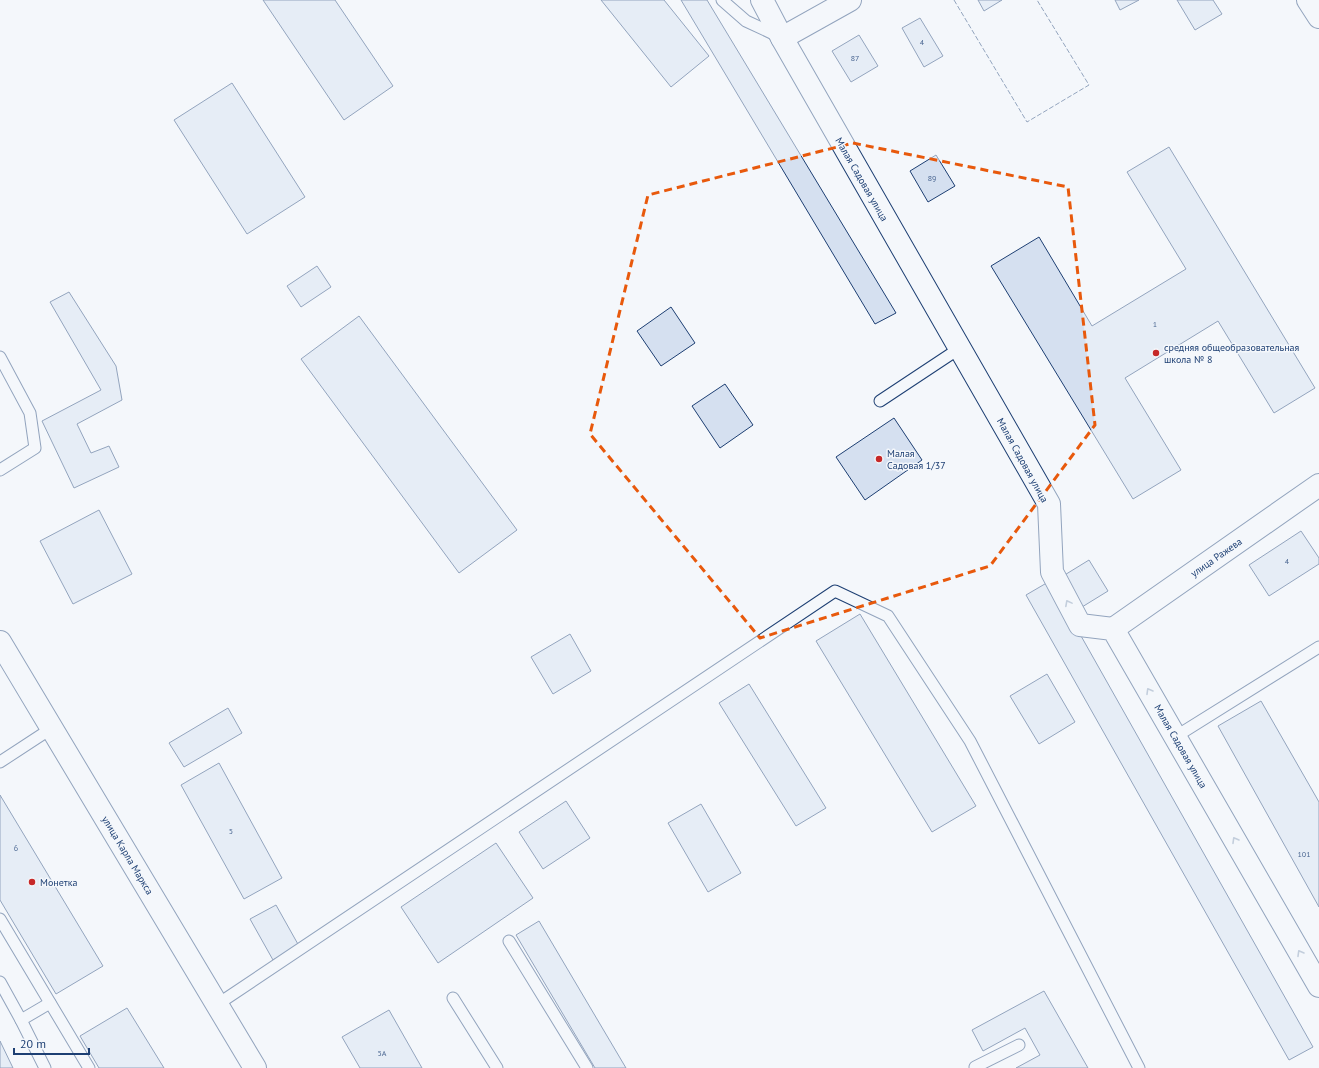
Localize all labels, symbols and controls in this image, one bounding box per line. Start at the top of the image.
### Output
house number: 4 [920,37,925,47]
house number: 87 [851,53,859,63]
street label: Малая Садовая улица [832,135,891,223]
house number: 89 [928,173,936,183]
house number: 1 [1153,319,1157,329]
place label: средняя общеобразовательная школа № 8 [1164,341,1299,366]
marker: средняя общеобразовательная школа № 8 [1151,348,1161,358]
street label: Малая Садовая улица [994,416,1051,505]
place label: Малая Садовая 1/37 [887,447,946,472]
marker: Малая Садовая 1/37 [874,454,884,464]
street label: улица Ражева [1188,535,1245,580]
house number: 4 [1285,556,1290,566]
one-way arrow [1065,600,1073,607]
one-way arrow [1146,688,1153,695]
street label: Малая Садовая улица [1151,702,1210,790]
street label: улица Карла Маркса [99,813,156,897]
house number: 5 [229,826,233,836]
one-way arrow [1232,837,1239,844]
house number: 6 [14,843,18,853]
house number: 101 [1297,849,1311,859]
place label: Монетка [40,876,78,889]
marker: Монетка [27,877,37,887]
one-way arrow [1297,949,1304,957]
scale bar [14,1030,89,1056]
text: 20 m [20,1036,46,1051]
house number: 5А [377,1048,387,1058]

